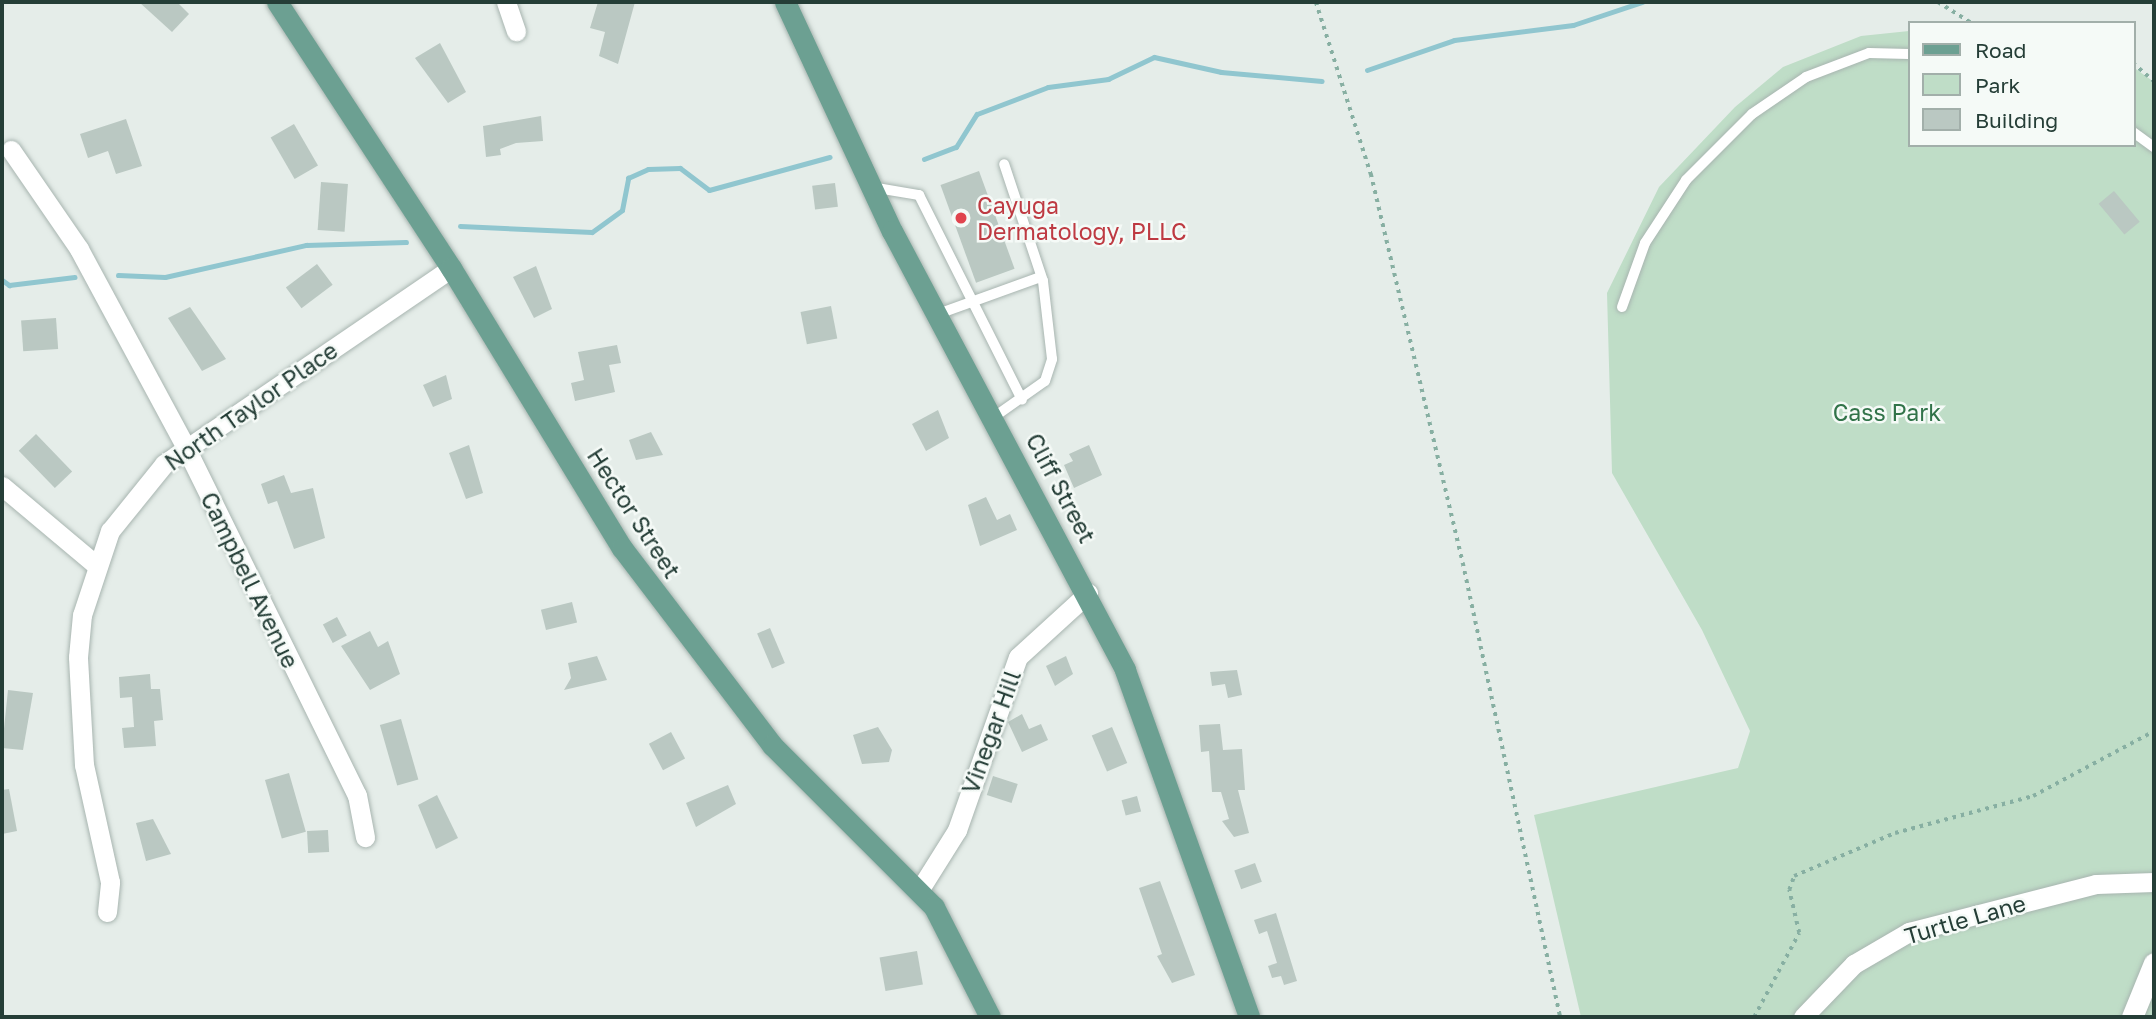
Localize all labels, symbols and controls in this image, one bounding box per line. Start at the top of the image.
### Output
legend [1908,21,2135,147]
text: Road [1975,37,2026,63]
text: Park [1975,72,2020,98]
text: Building [1975,107,2058,133]
place label: Cayuga Dermatology, PLLC [977,191,1187,245]
marker: Cayuga Dermatology, PLLC [951,208,971,228]
street label: North Taylor Place [159,336,343,476]
park label: Cass Park [1833,398,1941,426]
street label: Cliff Street [1021,429,1101,547]
street label: Hector Street [582,443,686,583]
street label: Campbell Avenue [195,488,305,672]
street label: Vinegar Hill [956,667,1026,797]
street label: Turtle Lane [1901,889,2029,949]

